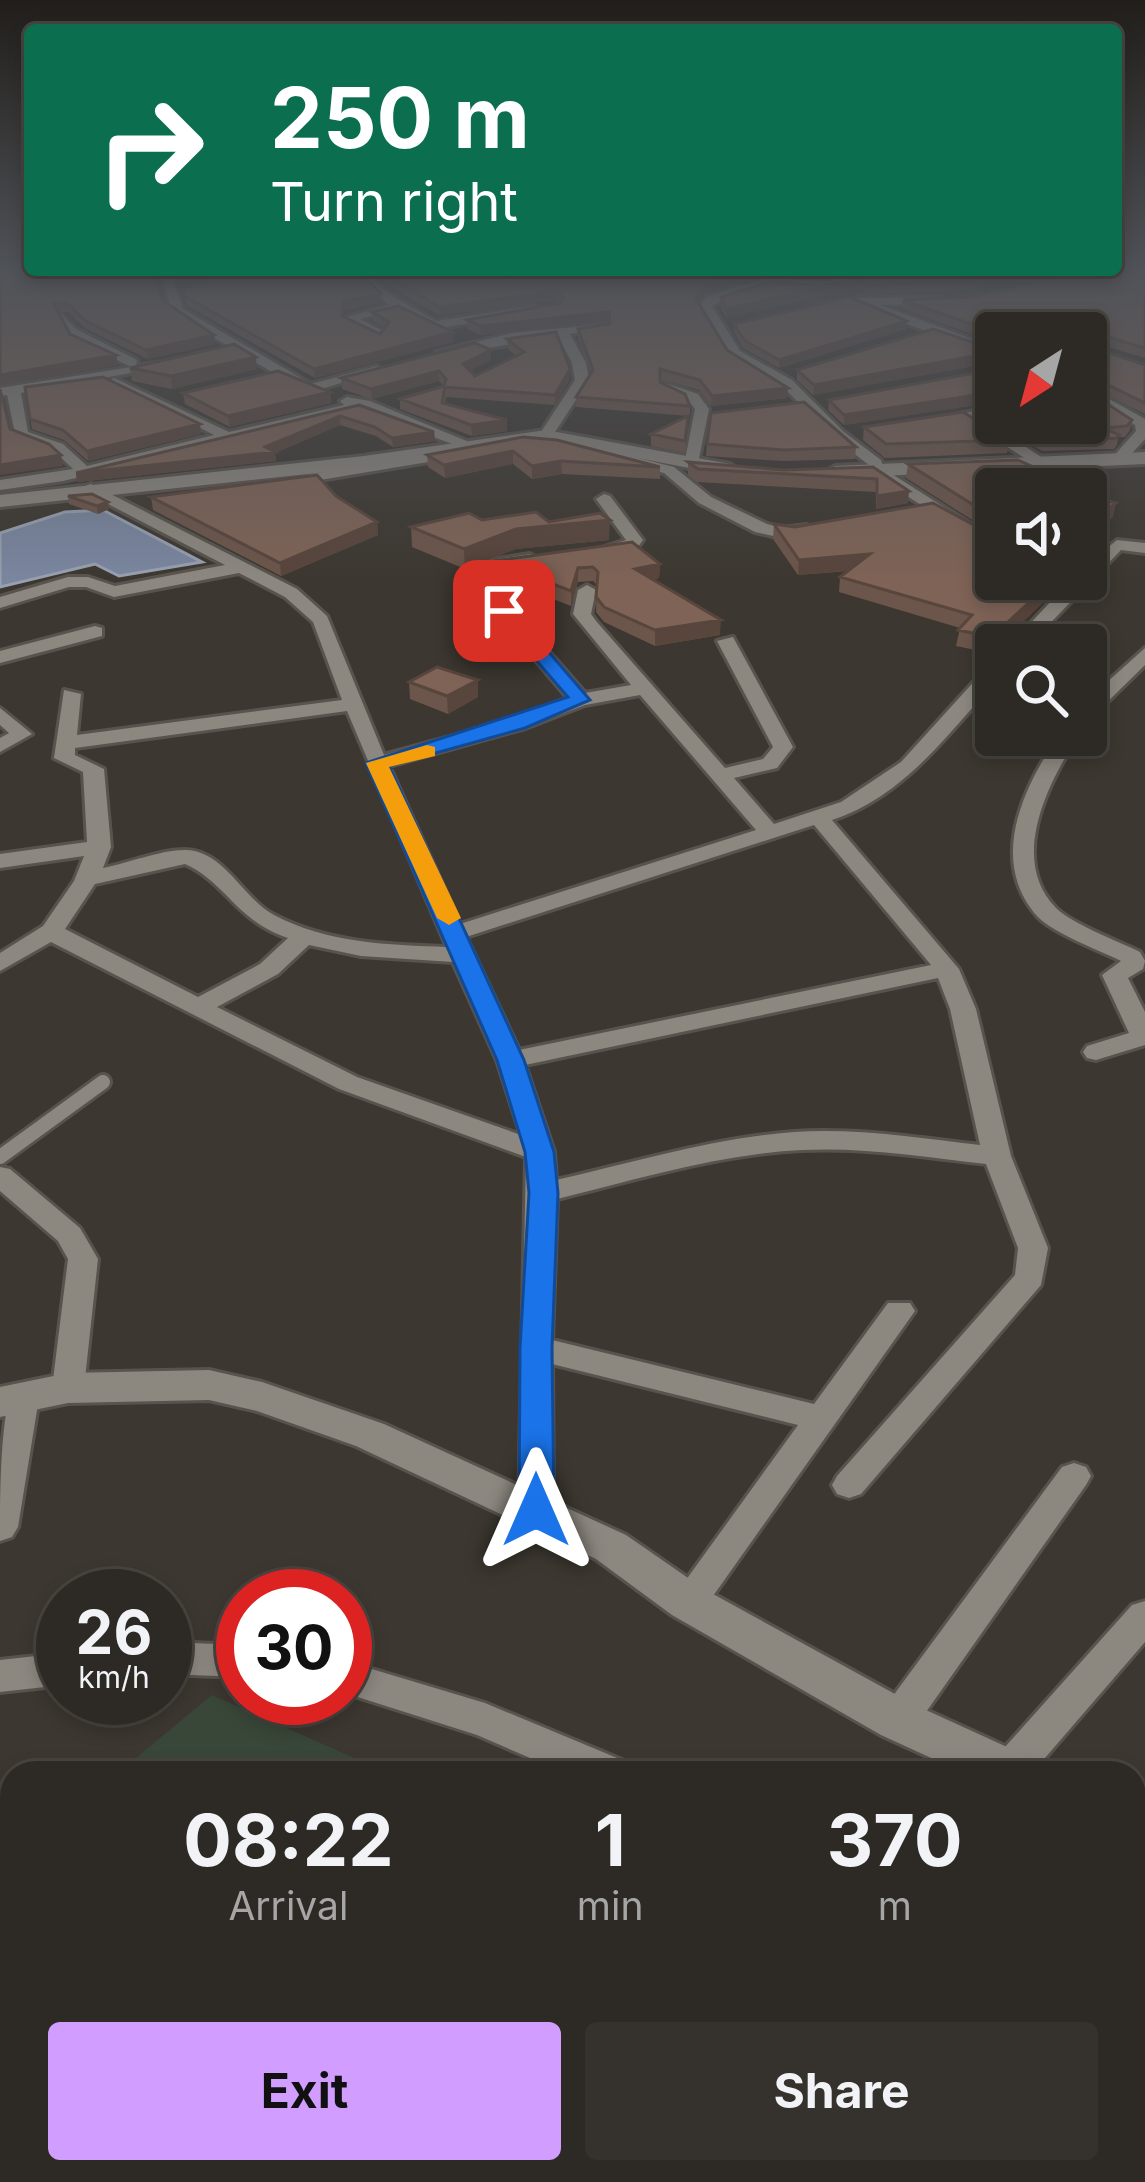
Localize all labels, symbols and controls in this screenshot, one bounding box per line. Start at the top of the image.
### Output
text: 250 m [270,67,530,168]
icon: right [72,72,228,228]
text: Turn right [270,169,518,234]
north arrow [975,312,1107,444]
map controls [975,312,1107,756]
button: sound [975,468,1107,600]
pin [453,560,555,662]
icon: arrive [471,578,537,644]
button: search [975,624,1107,756]
position arrow [473,1447,599,1573]
speed limit sign: 30 [216,1569,372,1725]
text: 26 [76,1596,152,1668]
text: km/h [78,1659,150,1695]
text: 08:22 [183,1796,394,1883]
text: 1 [595,1796,626,1883]
text: 370 [827,1796,963,1883]
text: Arrival [228,1882,348,1929]
text: min [577,1882,644,1929]
text: m [878,1882,912,1929]
button: Exit [48,2022,561,2160]
button: Share [585,2022,1098,2160]

